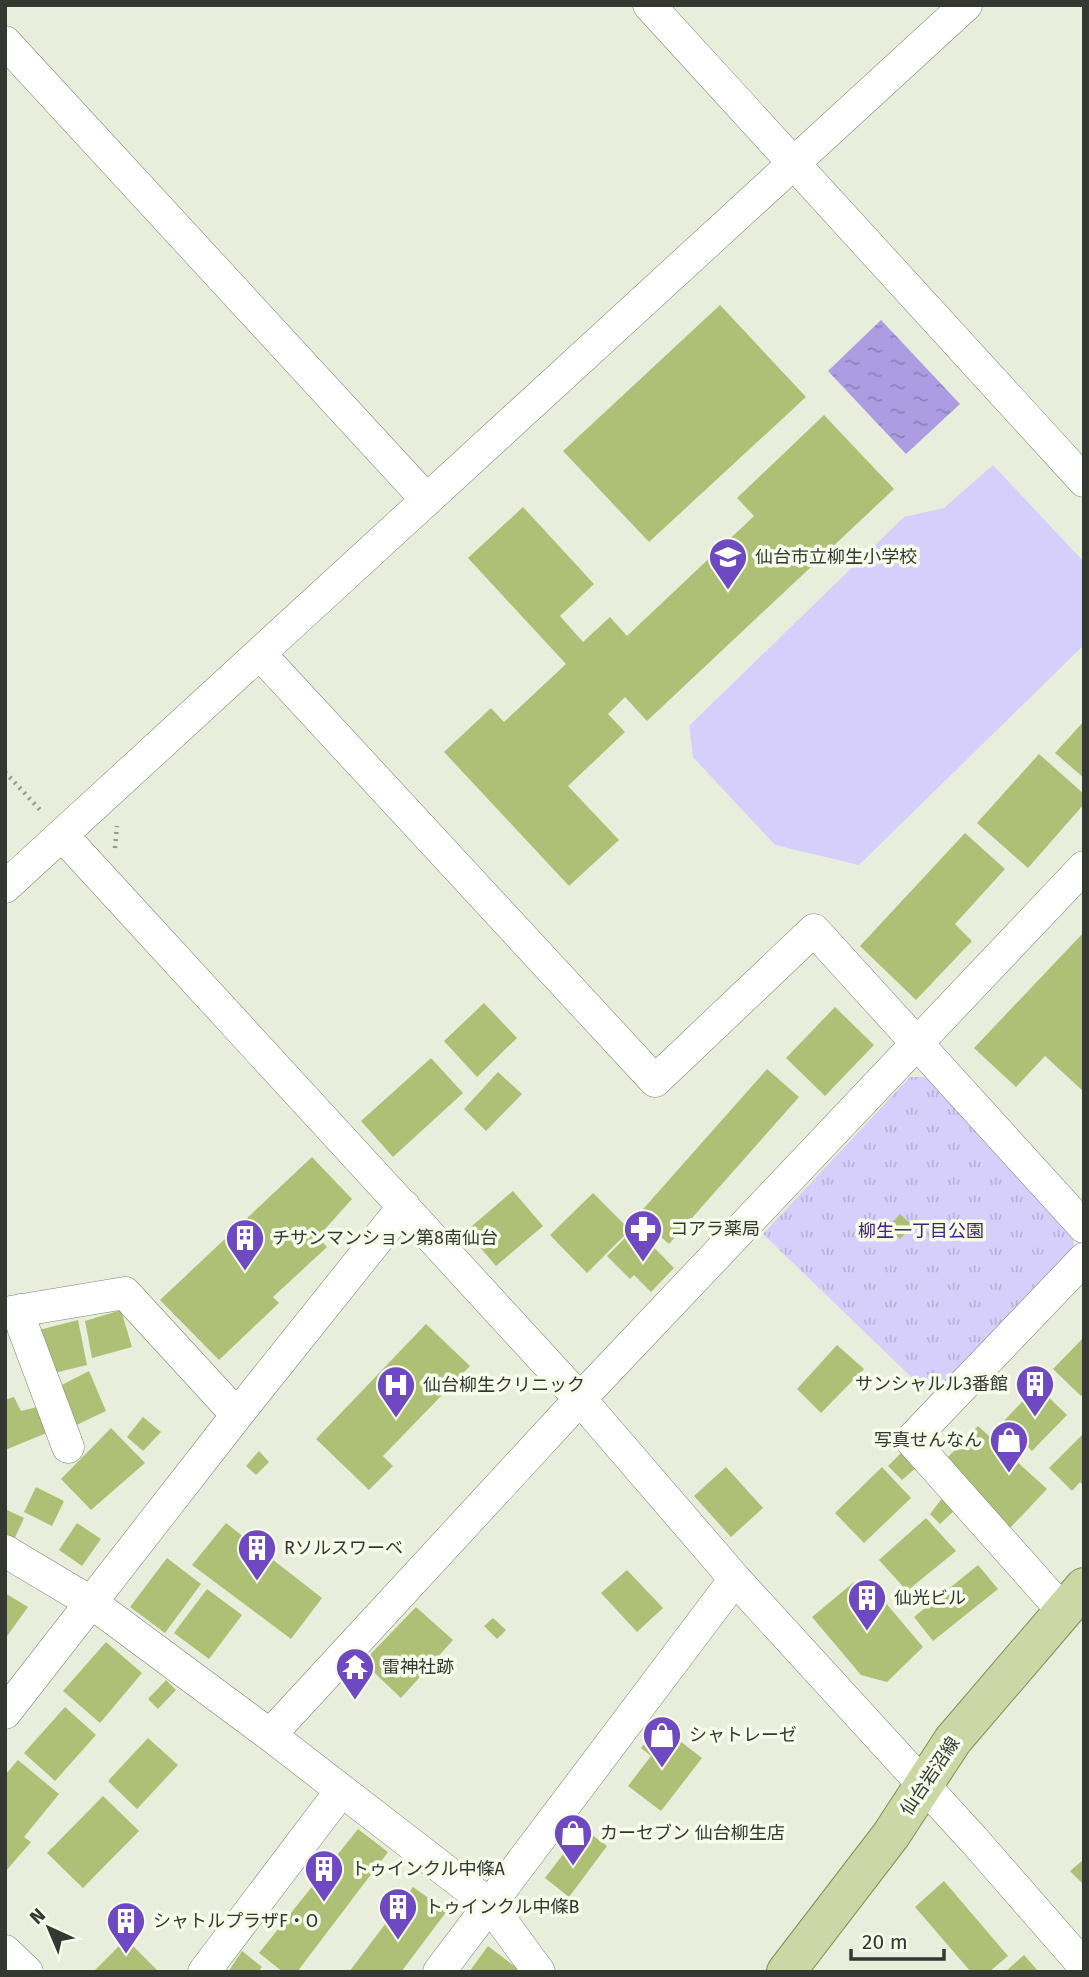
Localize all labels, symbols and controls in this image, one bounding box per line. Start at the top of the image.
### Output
school or university icon: 仙台市立柳生小学校 [707,536,749,591]
place label: 仙台市立柳生小学校 [755,546,917,568]
pharmacy icon: コアラ薬局 [622,1208,664,1263]
building icon: チサンマンション第8南仙台 [224,1217,266,1272]
place label: コアラ薬局 [670,1218,760,1240]
park label: 柳生一丁目公園 [858,1220,984,1242]
place label: チサンマンション第8南仙台 [272,1227,498,1249]
building icon: サンシャルル3番館 [1014,1363,1056,1418]
hospital icon: 仙台柳生クリニック [375,1364,417,1419]
place label: サンシャルル3番館 [855,1373,1008,1395]
place label: 仙台柳生クリニック [423,1374,585,1396]
shop icon: 写真せんなん [988,1419,1030,1474]
place label: 写真せんなん [874,1429,982,1451]
building icon: Rソルスワーベ [236,1527,278,1582]
place label: Rソルスワーベ [284,1537,403,1559]
building icon: 仙光ビル [846,1577,888,1632]
place label: 仙光ビル [894,1587,966,1609]
temple icon: 雷神社跡 [334,1646,376,1701]
place label: 雷神社跡 [382,1656,454,1678]
shop icon: シャトレーゼ [641,1714,683,1769]
place label: シャトレーゼ [689,1724,797,1746]
street label: 仙台岩沼線 [896,1733,964,1819]
shop icon: カーセブン 仙台柳生店 [552,1812,594,1867]
place label: カーセブン 仙台柳生店 [600,1822,785,1844]
building icon: トゥインクル中條A [303,1848,345,1903]
place label: トゥインクル中條A [351,1858,505,1880]
building icon: トゥインクル中條B [377,1886,419,1941]
north arrow [14,1893,84,1963]
place label: トゥインクル中條B [425,1896,579,1918]
building icon: シャトルプラザF・O [105,1900,147,1955]
text: N [25,1903,50,1929]
place label: シャトルプラザF・O [153,1910,318,1932]
scale bar [851,1918,944,1962]
text: 20 m [862,1929,908,1955]

